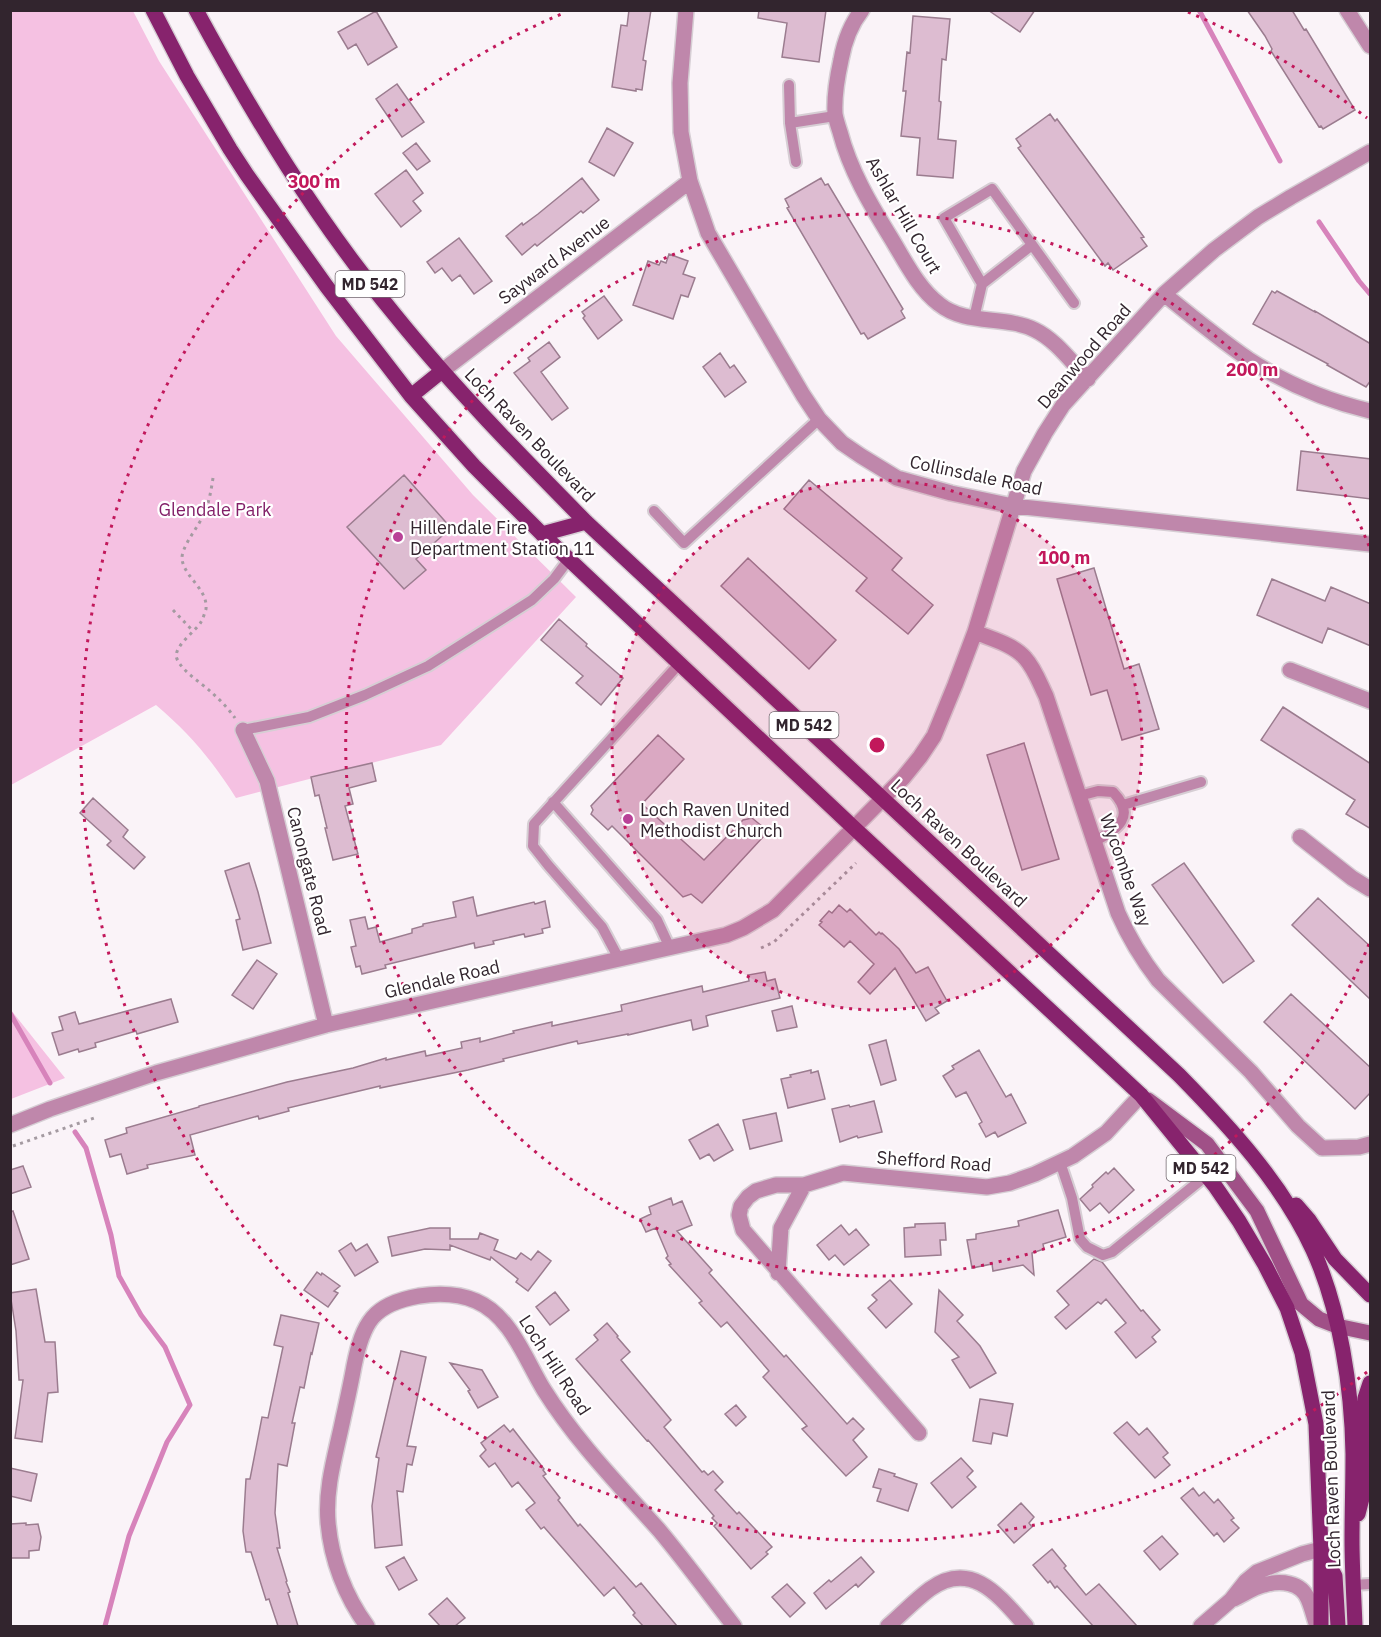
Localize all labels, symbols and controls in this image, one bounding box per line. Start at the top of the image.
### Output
street label: Ashlar Hill Court [861,152,947,278]
text: 300 m [288,170,340,193]
street label: Sayward Avenue [494,211,614,309]
road number: MD 542 [336,271,404,297]
street label: Deanwood Road [1032,299,1136,413]
text: 200 m [1226,358,1278,381]
street label: Loch Raven Boulevard [460,363,600,507]
street label: Collinsdale Road [908,450,1044,500]
park label: Glendale Park [158,498,272,521]
place label: Hillendale Fire Department Station 11 [410,516,595,560]
marker: Hillendale Fire Department Station 11 [391,530,405,544]
text: 100 m [1038,546,1090,569]
road number: MD 542 [770,712,838,738]
centre of rings [867,735,887,755]
street label: Loch Raven Boulevard [886,774,1032,912]
place label: Loch Raven United Methodist Church [640,798,790,842]
street label: Canongate Road [282,804,336,938]
street label: Wycombe Way [1095,810,1157,930]
marker: Loch Raven United Methodist Church [621,812,635,826]
street label: Glendale Road [382,955,502,1003]
street label: Shefford Road [876,1146,992,1176]
road number: MD 542 [1166,1155,1236,1181]
street label: Loch Hill Road [514,1311,596,1419]
street label: Loch Raven Boulevard [1316,1390,1346,1568]

